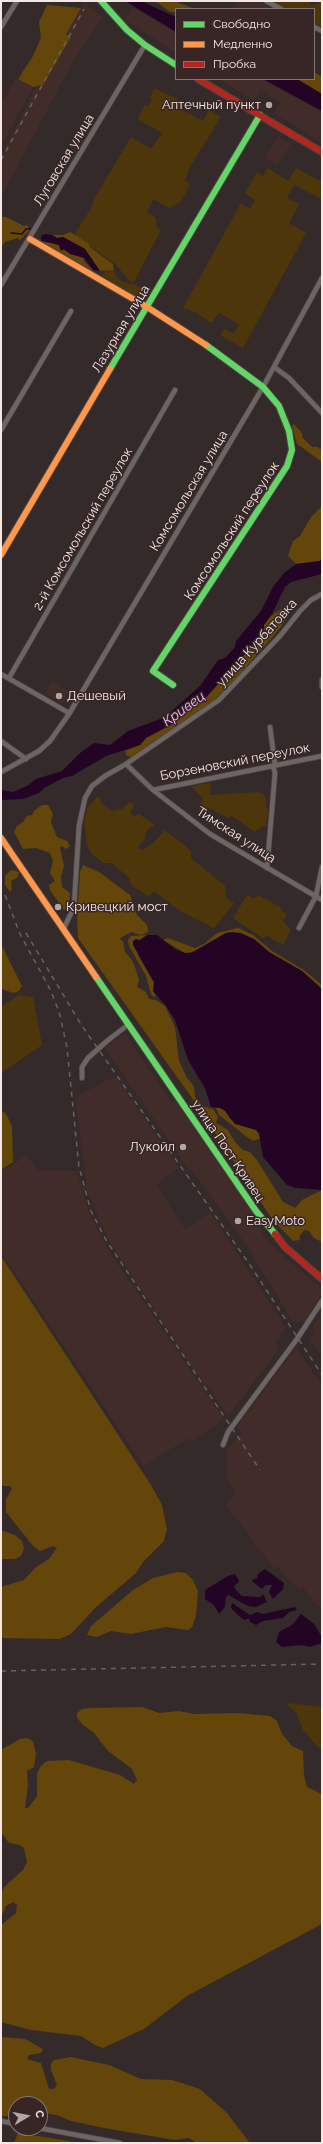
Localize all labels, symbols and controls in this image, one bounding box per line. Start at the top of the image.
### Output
legend [175,8,315,80]
text: Свободно [213,17,270,31]
text: Медленно [213,37,272,51]
text: Пробка [213,57,256,71]
place label: Аптечный пункт [162,97,261,113]
marker: Аптечный пункт [264,100,274,110]
street label: Луговская улица [30,111,98,209]
street label: Лазурная улица [89,283,153,375]
street label: Комсомольская улица [147,428,231,554]
street label: 2-й Комсомольский переулок [30,445,136,613]
street label: Комсомольский переулок [181,459,283,603]
street label: улица Курбатовка [214,596,300,690]
place label: Дешевый [67,688,126,704]
water label: Кривец [159,688,209,730]
marker: Дешевый [54,691,64,701]
street label: Борзеновский переулок [159,740,311,784]
street label: Тимская улица [193,804,279,866]
place label: Кривецкий мост [66,899,168,915]
marker: Кривецкий мост [53,902,63,912]
street label: улица Пост Кривец [188,1097,268,1205]
place label: Лукойл [129,1139,175,1155]
marker: Лукойл [178,1142,188,1152]
place label: EasyMoto [246,1213,305,1229]
marker: EasyMoto [233,1216,243,1226]
north arrow [8,2096,48,2136]
text: С [32,2109,46,2119]

